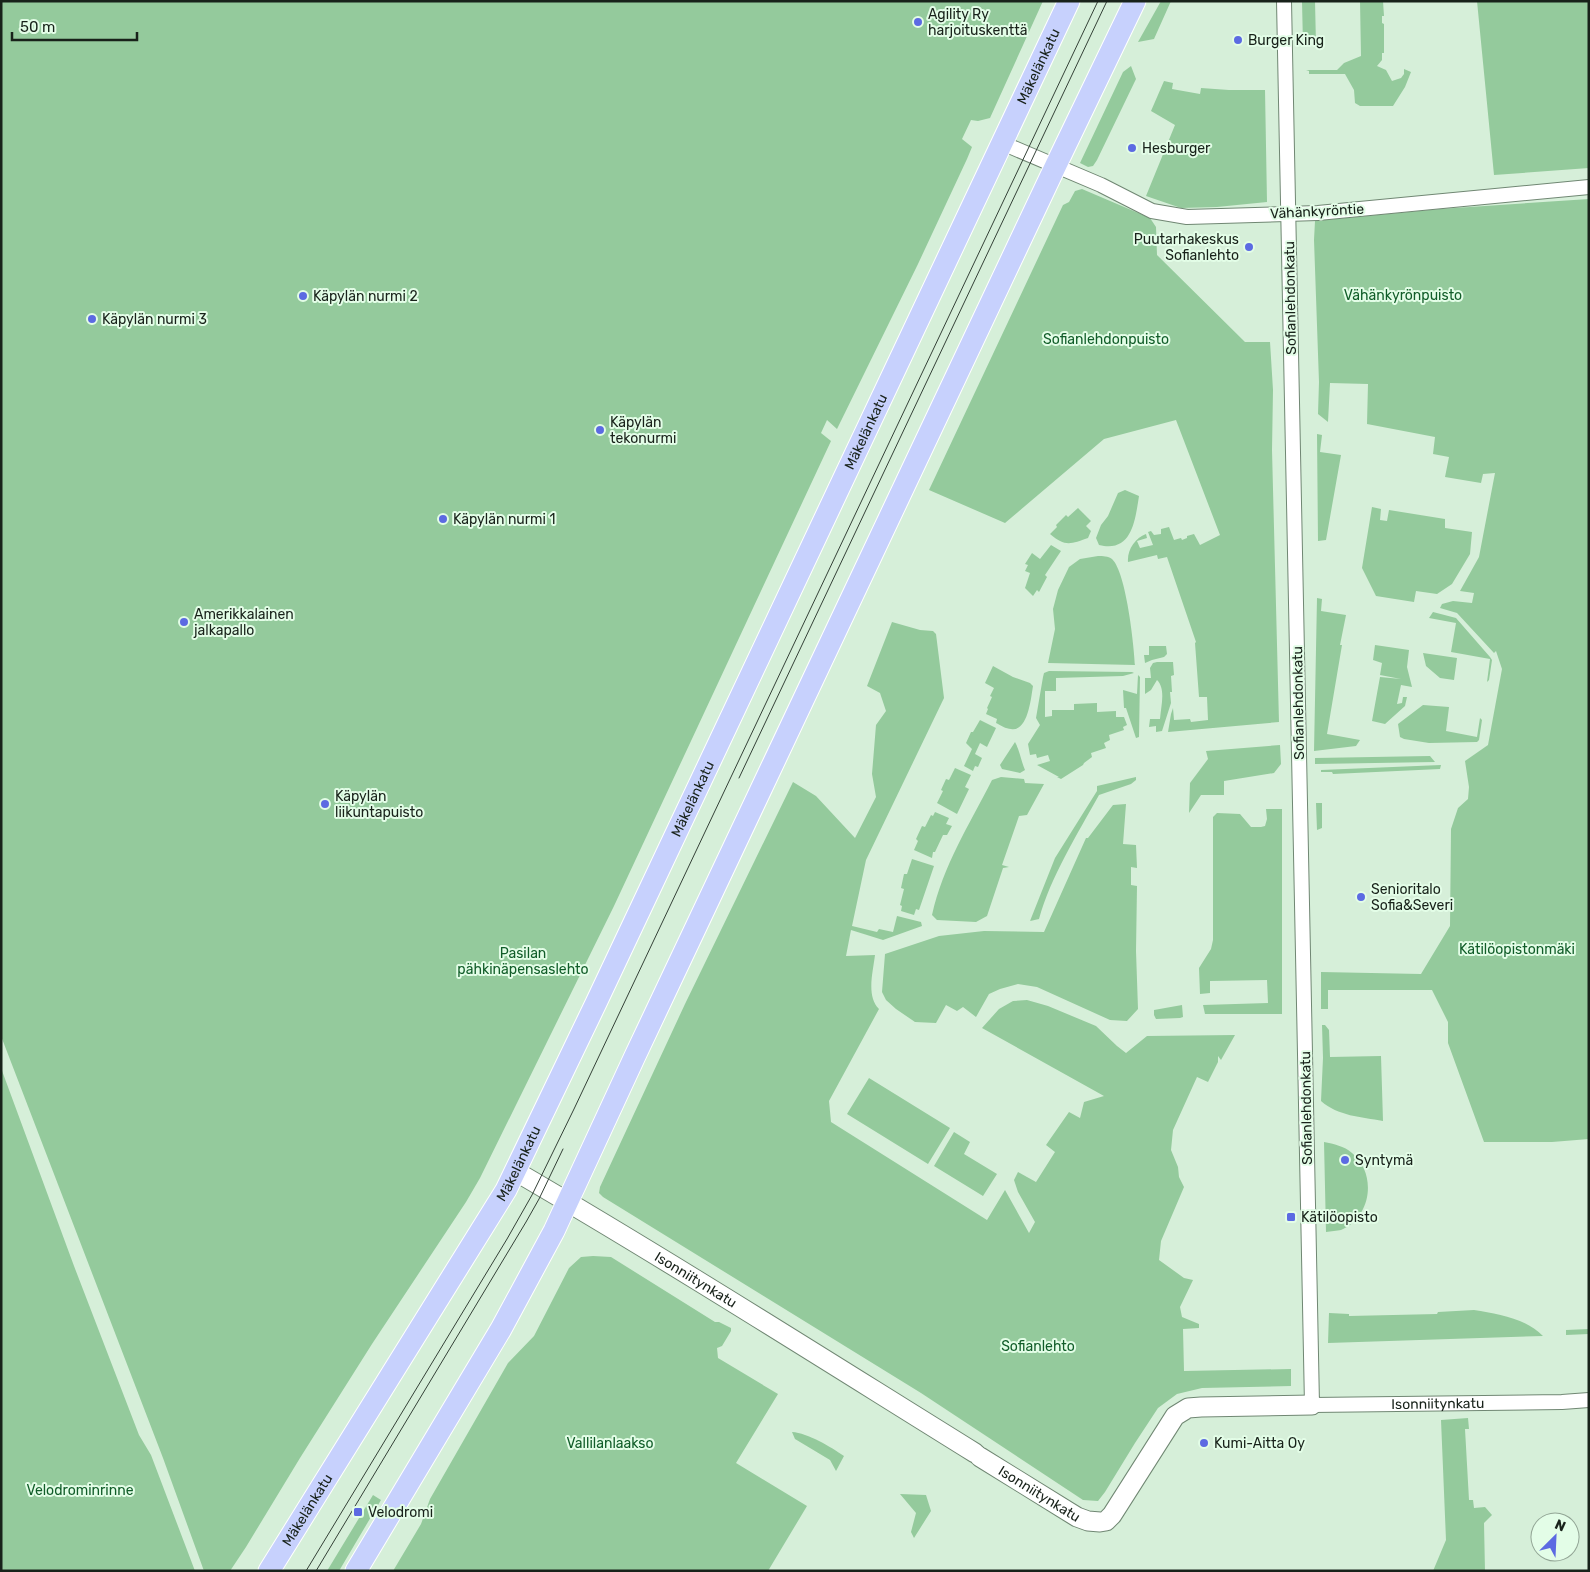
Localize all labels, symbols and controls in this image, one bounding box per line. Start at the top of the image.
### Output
place label: Agility Ry harjoituskenttä [928,6,1027,39]
scale bar [12,10,138,42]
marker: Agility Ry harjoituskenttä [912,16,924,28]
text: 50 m [20,18,55,36]
street label: Mäkelänkatu [1013,26,1064,107]
place label: Burger King [1248,32,1324,49]
marker: Burger King [1232,34,1244,46]
place label: Hesburger [1142,140,1211,157]
marker: Hesburger [1126,142,1138,154]
street label: Vähänkyröntie [1270,201,1365,222]
place label: Puutarhakeskus Sofianlehto [1134,231,1239,264]
marker: Puutarhakeskus Sofianlehto [1243,241,1255,253]
street label: Sofianlehdonkatu [1281,241,1300,355]
park label: Vähänkyrönpuisto [1344,287,1462,304]
place label: Käpylän nurmi 2 [313,288,418,305]
marker: Käpylän nurmi 2 [297,290,309,302]
place label: Käpylän nurmi 3 [102,311,207,328]
marker: Käpylän nurmi 3 [86,313,98,325]
park label: Sofianlehdonpuisto [1043,331,1169,348]
street label: Mäkelänkatu [841,391,891,473]
place label: Käpylän tekonurmi [610,414,676,447]
marker: Käpylän tekonurmi [594,424,606,436]
place label: Käpylän nurmi 1 [453,511,555,528]
marker: Käpylän nurmi 1 [437,513,449,525]
place label: Amerikkalainen jalkapallo [193,606,294,639]
marker: Amerikkalainen jalkapallo [178,616,190,628]
street label: Sofianlehdonkatu [1289,646,1308,760]
street label: Mäkelänkatu [668,758,718,840]
place label: Käpylän liikuntapuisto [335,788,423,821]
marker: Käpylän liikuntapuisto [319,798,331,810]
place label: Senioritalo Sofia&Severi [1371,881,1453,914]
marker: Senioritalo Sofia&Severi [1355,891,1367,903]
park label: Kätilöopistonmäki [1459,941,1575,958]
park label: Pasilan pähkinäpensaslehto [457,945,589,978]
street label: Sofianlehdonkatu [1297,1051,1316,1165]
street label: Mäkelänkatu [493,1123,545,1205]
place label: Syntymä [1355,1152,1413,1169]
marker: Syntymä [1339,1154,1351,1166]
place label: Kätilöopisto [1301,1209,1378,1226]
marker: Kätilöopisto [1285,1211,1297,1223]
street label: Isonniitynkatu [652,1248,740,1312]
park label: Sofianlehto [1001,1338,1075,1355]
street label: Isonniitynkatu [1391,1395,1484,1413]
park label: Vallilanlaakso [566,1435,654,1452]
place label: Kumi-Aitta Oy [1214,1435,1305,1452]
marker: Kumi-Aitta Oy [1198,1437,1210,1449]
street label: Isonniitynkatu [995,1463,1083,1526]
street label: Mäkelänkatu [279,1471,336,1549]
park label: Velodrominrinne [26,1482,134,1499]
place label: Velodromi [368,1504,433,1521]
marker: Velodromi [352,1506,364,1518]
north arrow [1530,1512,1580,1562]
text: N [1552,1516,1568,1535]

